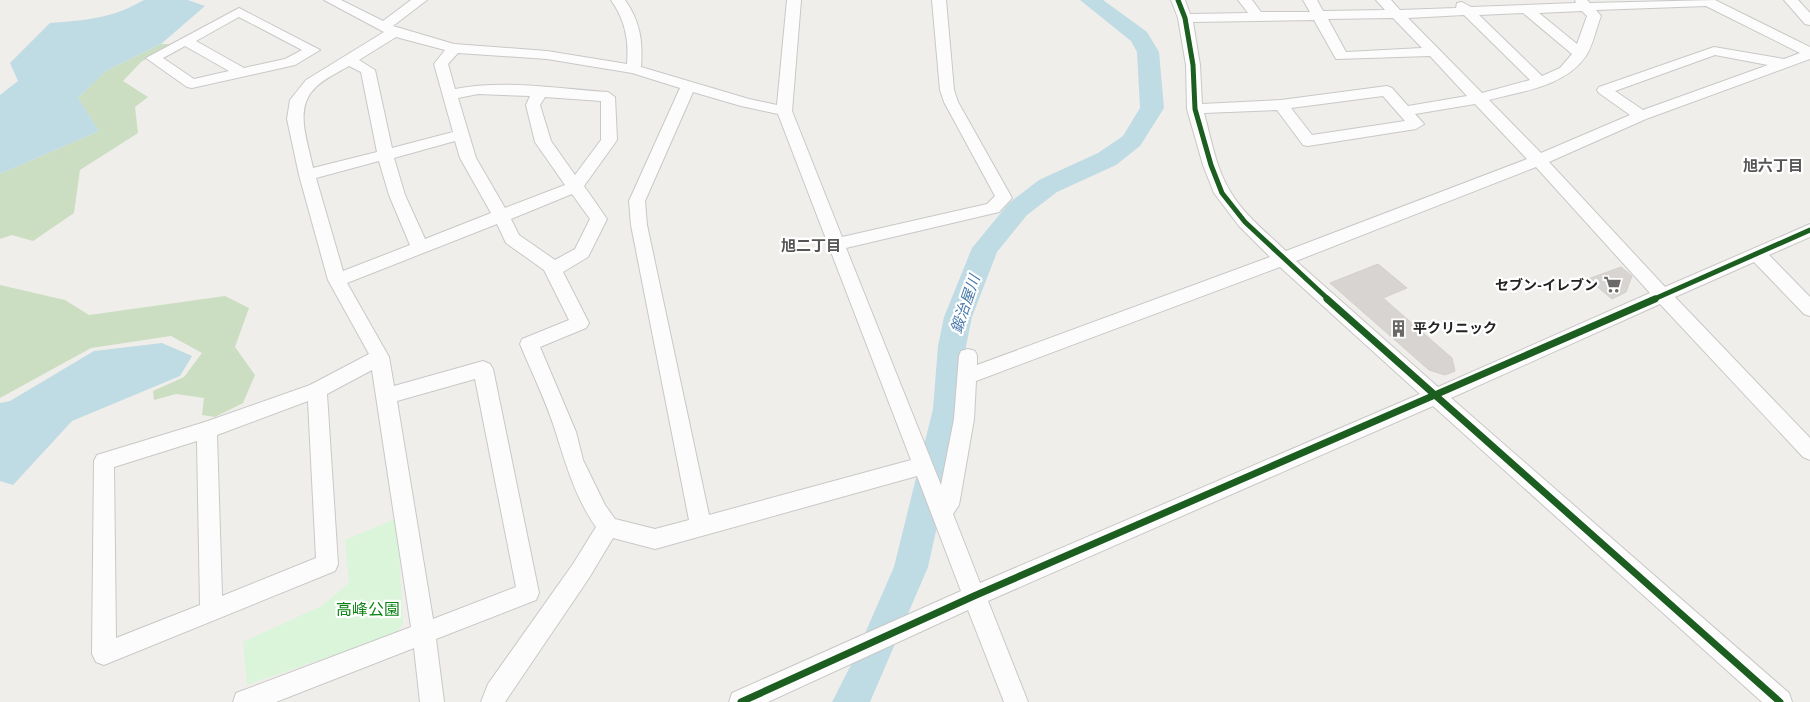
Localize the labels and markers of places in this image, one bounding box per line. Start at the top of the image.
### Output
supermarket icon: セブン-イレブン [1602,275,1622,295]
place label: セブン-イレブン [1495,276,1598,294]
building icon: 平クリニック [1389,318,1409,338]
place label: 平クリニック [1413,319,1497,337]

